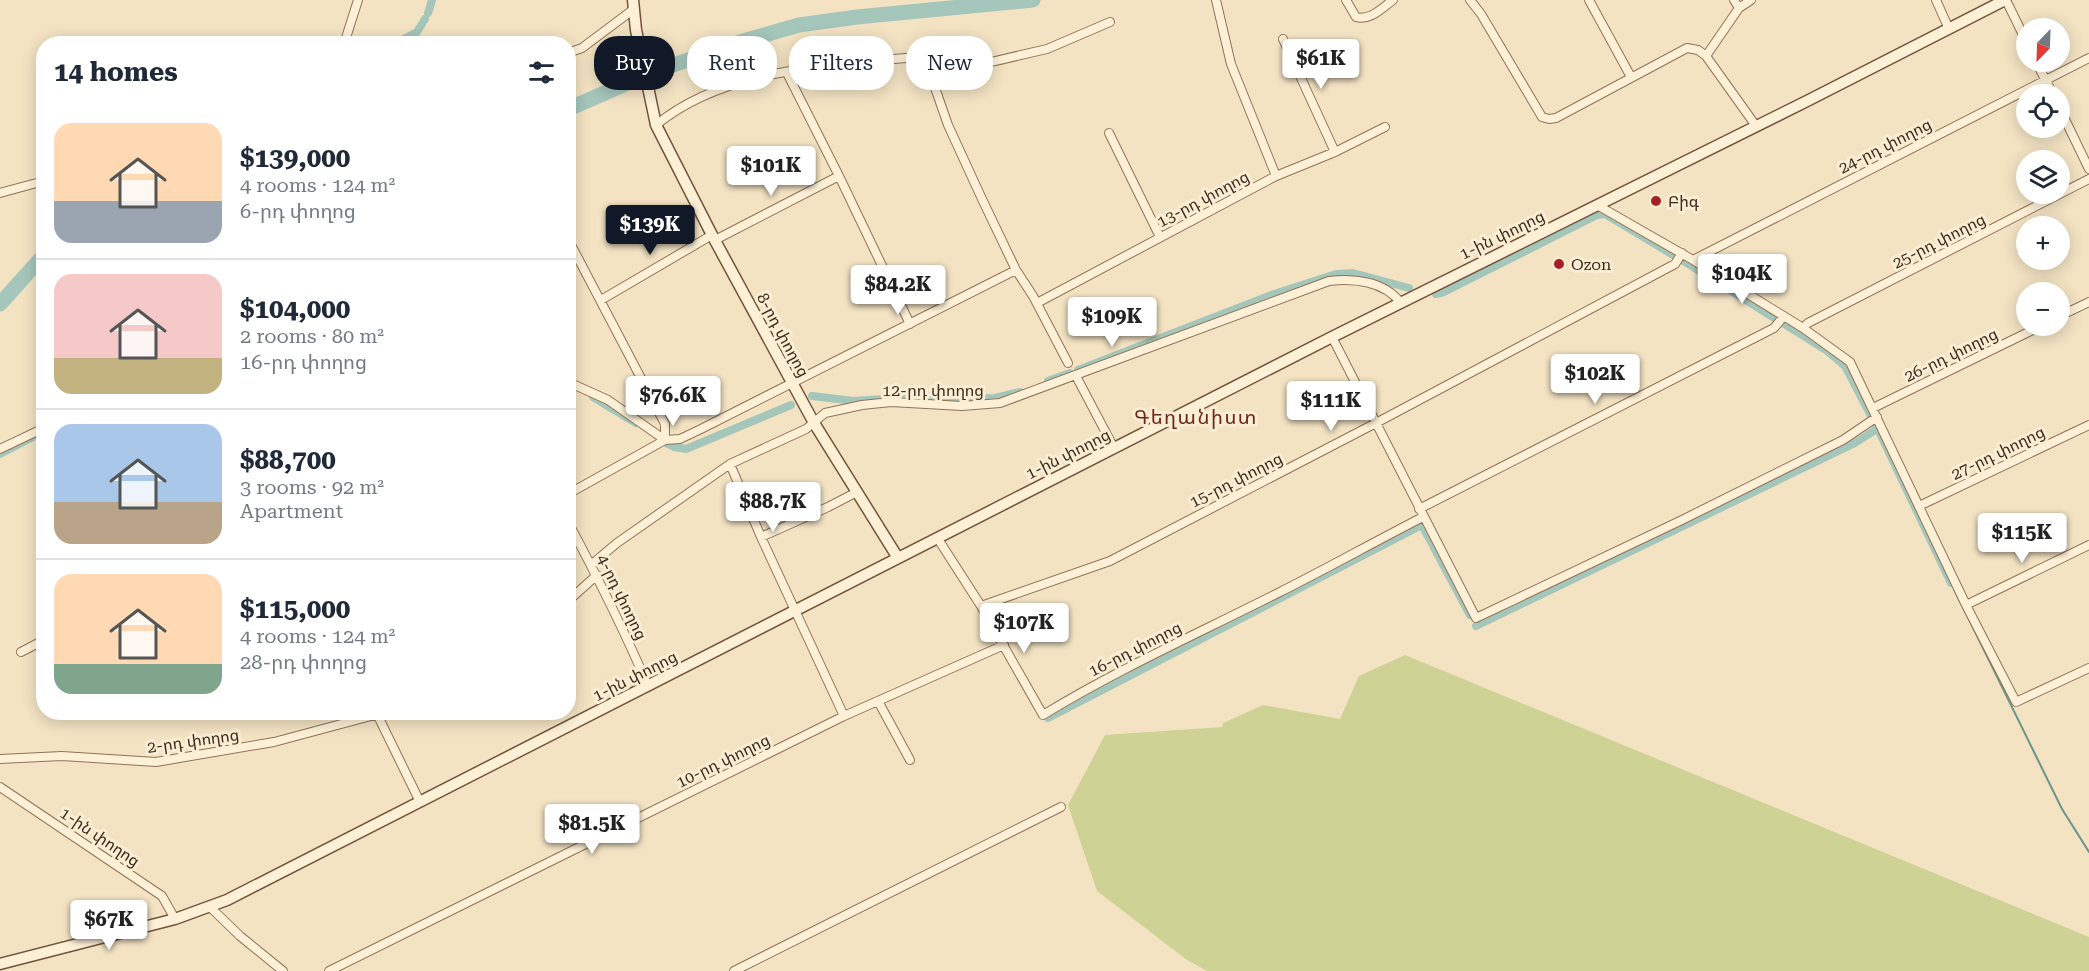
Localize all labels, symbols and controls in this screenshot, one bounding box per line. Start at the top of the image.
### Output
north arrow [2016,18,2070,72]
map controls [2016,18,2070,336]
chip: Buy [594,36,675,90]
chip: Rent [687,36,777,90]
chip: Filters [789,36,894,90]
chip: New [906,36,993,90]
pin: $61K [1285,39,1357,90]
text: $61K [1296,46,1346,70]
icon: filters [525,56,558,89]
text: 14 homes [54,57,178,87]
button: locate [2016,84,2070,138]
street label: 24-րդ փողոց [1835,114,1935,178]
text: $139,000 [240,143,350,173]
pin: $101K [729,146,813,197]
icon: home [102,147,174,219]
button: layers [2016,150,2070,204]
text: $101K [741,153,801,177]
street label: 13-րդ փողոց [1154,167,1252,231]
text: 4 rooms · 124 m² [240,173,395,197]
place label: Բիգ [1668,192,1700,211]
marker: Բիգ [1649,194,1663,208]
text: 6-րդ փողոց [240,199,356,223]
pin: $139K [608,205,692,256]
street label: 1-ին փողոց [1457,206,1547,264]
street label: 25-րդ փողոց [1889,209,1989,273]
text: $139K [620,212,680,236]
button: + [2016,216,2070,270]
pin: $104K [1700,254,1784,305]
place label: Ozon [1571,255,1611,274]
marker: Ozon [1552,257,1566,271]
text: $104K [1712,261,1772,285]
pin: $84.2K [849,265,947,316]
text: $84.2K [865,272,931,296]
button: − [2016,282,2070,336]
street label: 8-րդ փողոց [753,290,813,380]
text: $104,000 [240,294,350,324]
pin: $109K [1070,297,1154,348]
icon: home [102,298,174,370]
text: $109K [1082,304,1142,328]
text: 2 rooms · 80 m² [240,324,384,348]
street label: 26-րդ փողոց [1901,324,2001,386]
text: 16-րդ փողոց [240,350,367,374]
pin: $102K [1553,354,1637,405]
text: $102K [1565,361,1625,385]
pin: $76.6K [624,376,722,427]
street label: 12-րդ փողոց [882,381,984,400]
pin: $111K [1289,381,1373,432]
text: $76.6K [640,383,706,407]
text: $111K [1301,388,1361,412]
district label: Գեղանիստ [1134,405,1258,429]
street label: 27-րդ փողոց [1948,422,2048,484]
street label: 1-ին փողոց [1023,425,1113,483]
text: $88,700 [240,445,336,475]
icon: home [102,448,174,520]
street label: 15-րդ փողոց [1186,448,1286,512]
text: 3 rooms · 92 m² [240,475,384,499]
pin: $88.7K [724,482,822,533]
text: $88.7K [740,489,806,513]
text: Apartment [240,499,343,523]
pin: $115K [1980,513,2064,564]
text: $115K [1992,520,2052,544]
street label: 4-րդ փողոց [593,551,651,643]
text: $115,000 [240,594,350,624]
icon: home [102,598,174,670]
pin: $107K [982,603,1066,654]
text: $107K [994,610,1054,634]
street label: 16-րդ փողոց [1085,617,1185,681]
text: 4 rooms · 124 m² [240,624,395,648]
street label: 1-ին փողոց [590,647,680,705]
text: 28-րդ փողոց [240,650,367,674]
street label: 2-րդ փողոց [146,725,240,757]
street label: 10-րդ փողոց [673,730,773,792]
street label: 1-ին փողոց [57,803,143,871]
pin: $81.5K [543,804,641,855]
text: $81.5K [559,811,625,835]
pin: $67K [73,900,145,951]
text: $67K [84,907,134,931]

